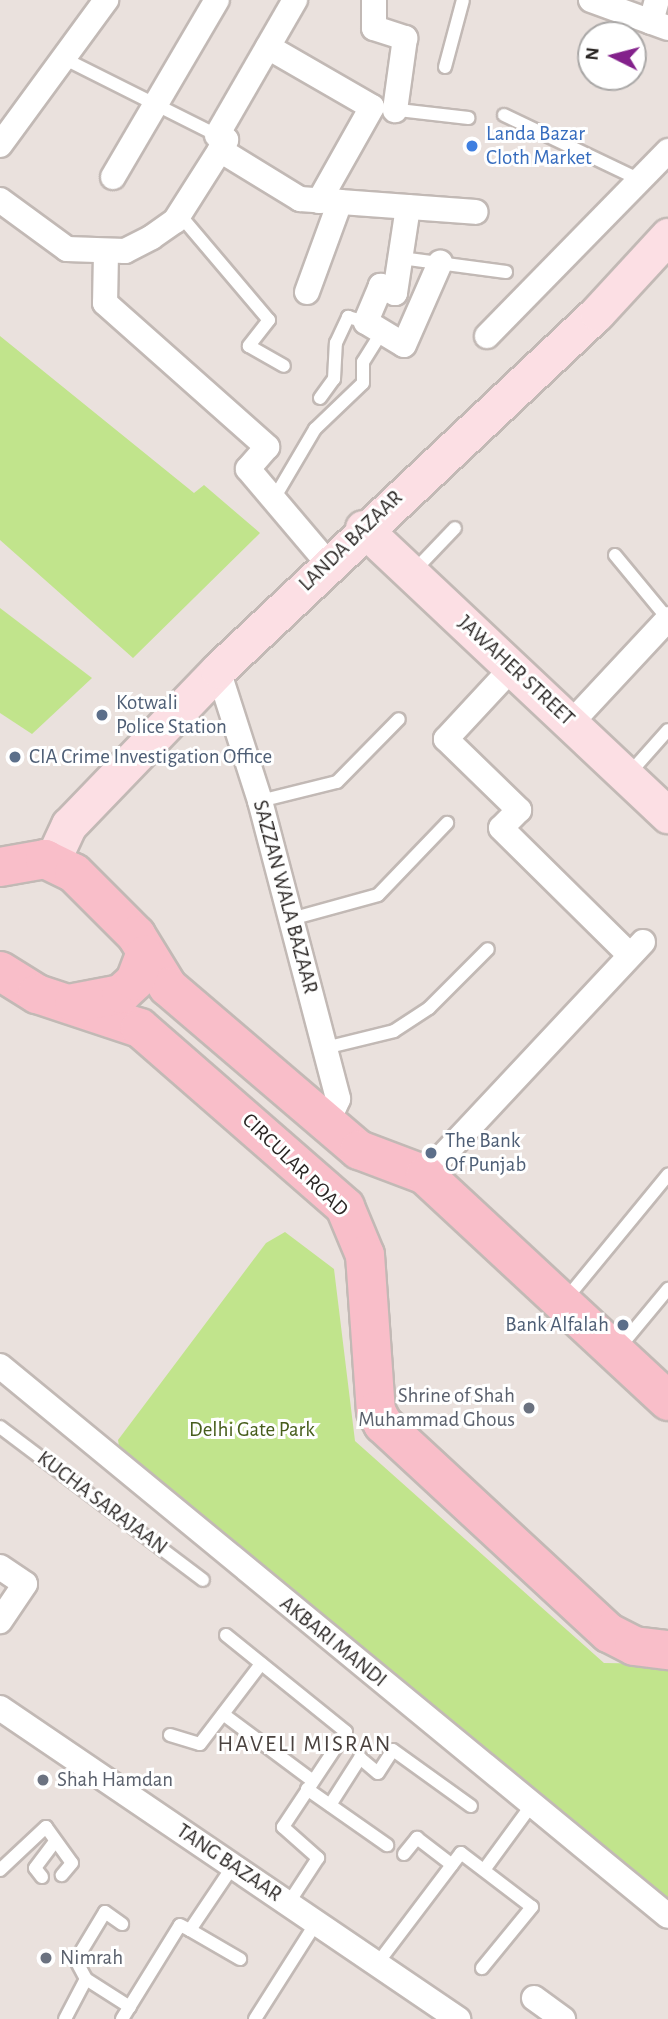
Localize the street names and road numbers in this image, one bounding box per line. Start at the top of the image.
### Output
street label: LANDA BAZAAR [294,485,408,597]
street label: JAWAHER STREET [452,611,580,731]
street label: SAZZAN WALA BAZAAR [247,797,323,997]
street label: CIRCULAR ROAD [237,1108,353,1222]
street label: KUCHA SARAJAAN [32,1446,172,1560]
street label: AKBARI MANDI [275,1591,391,1693]
street label: TANG BAZAAR [171,1819,287,1907]

